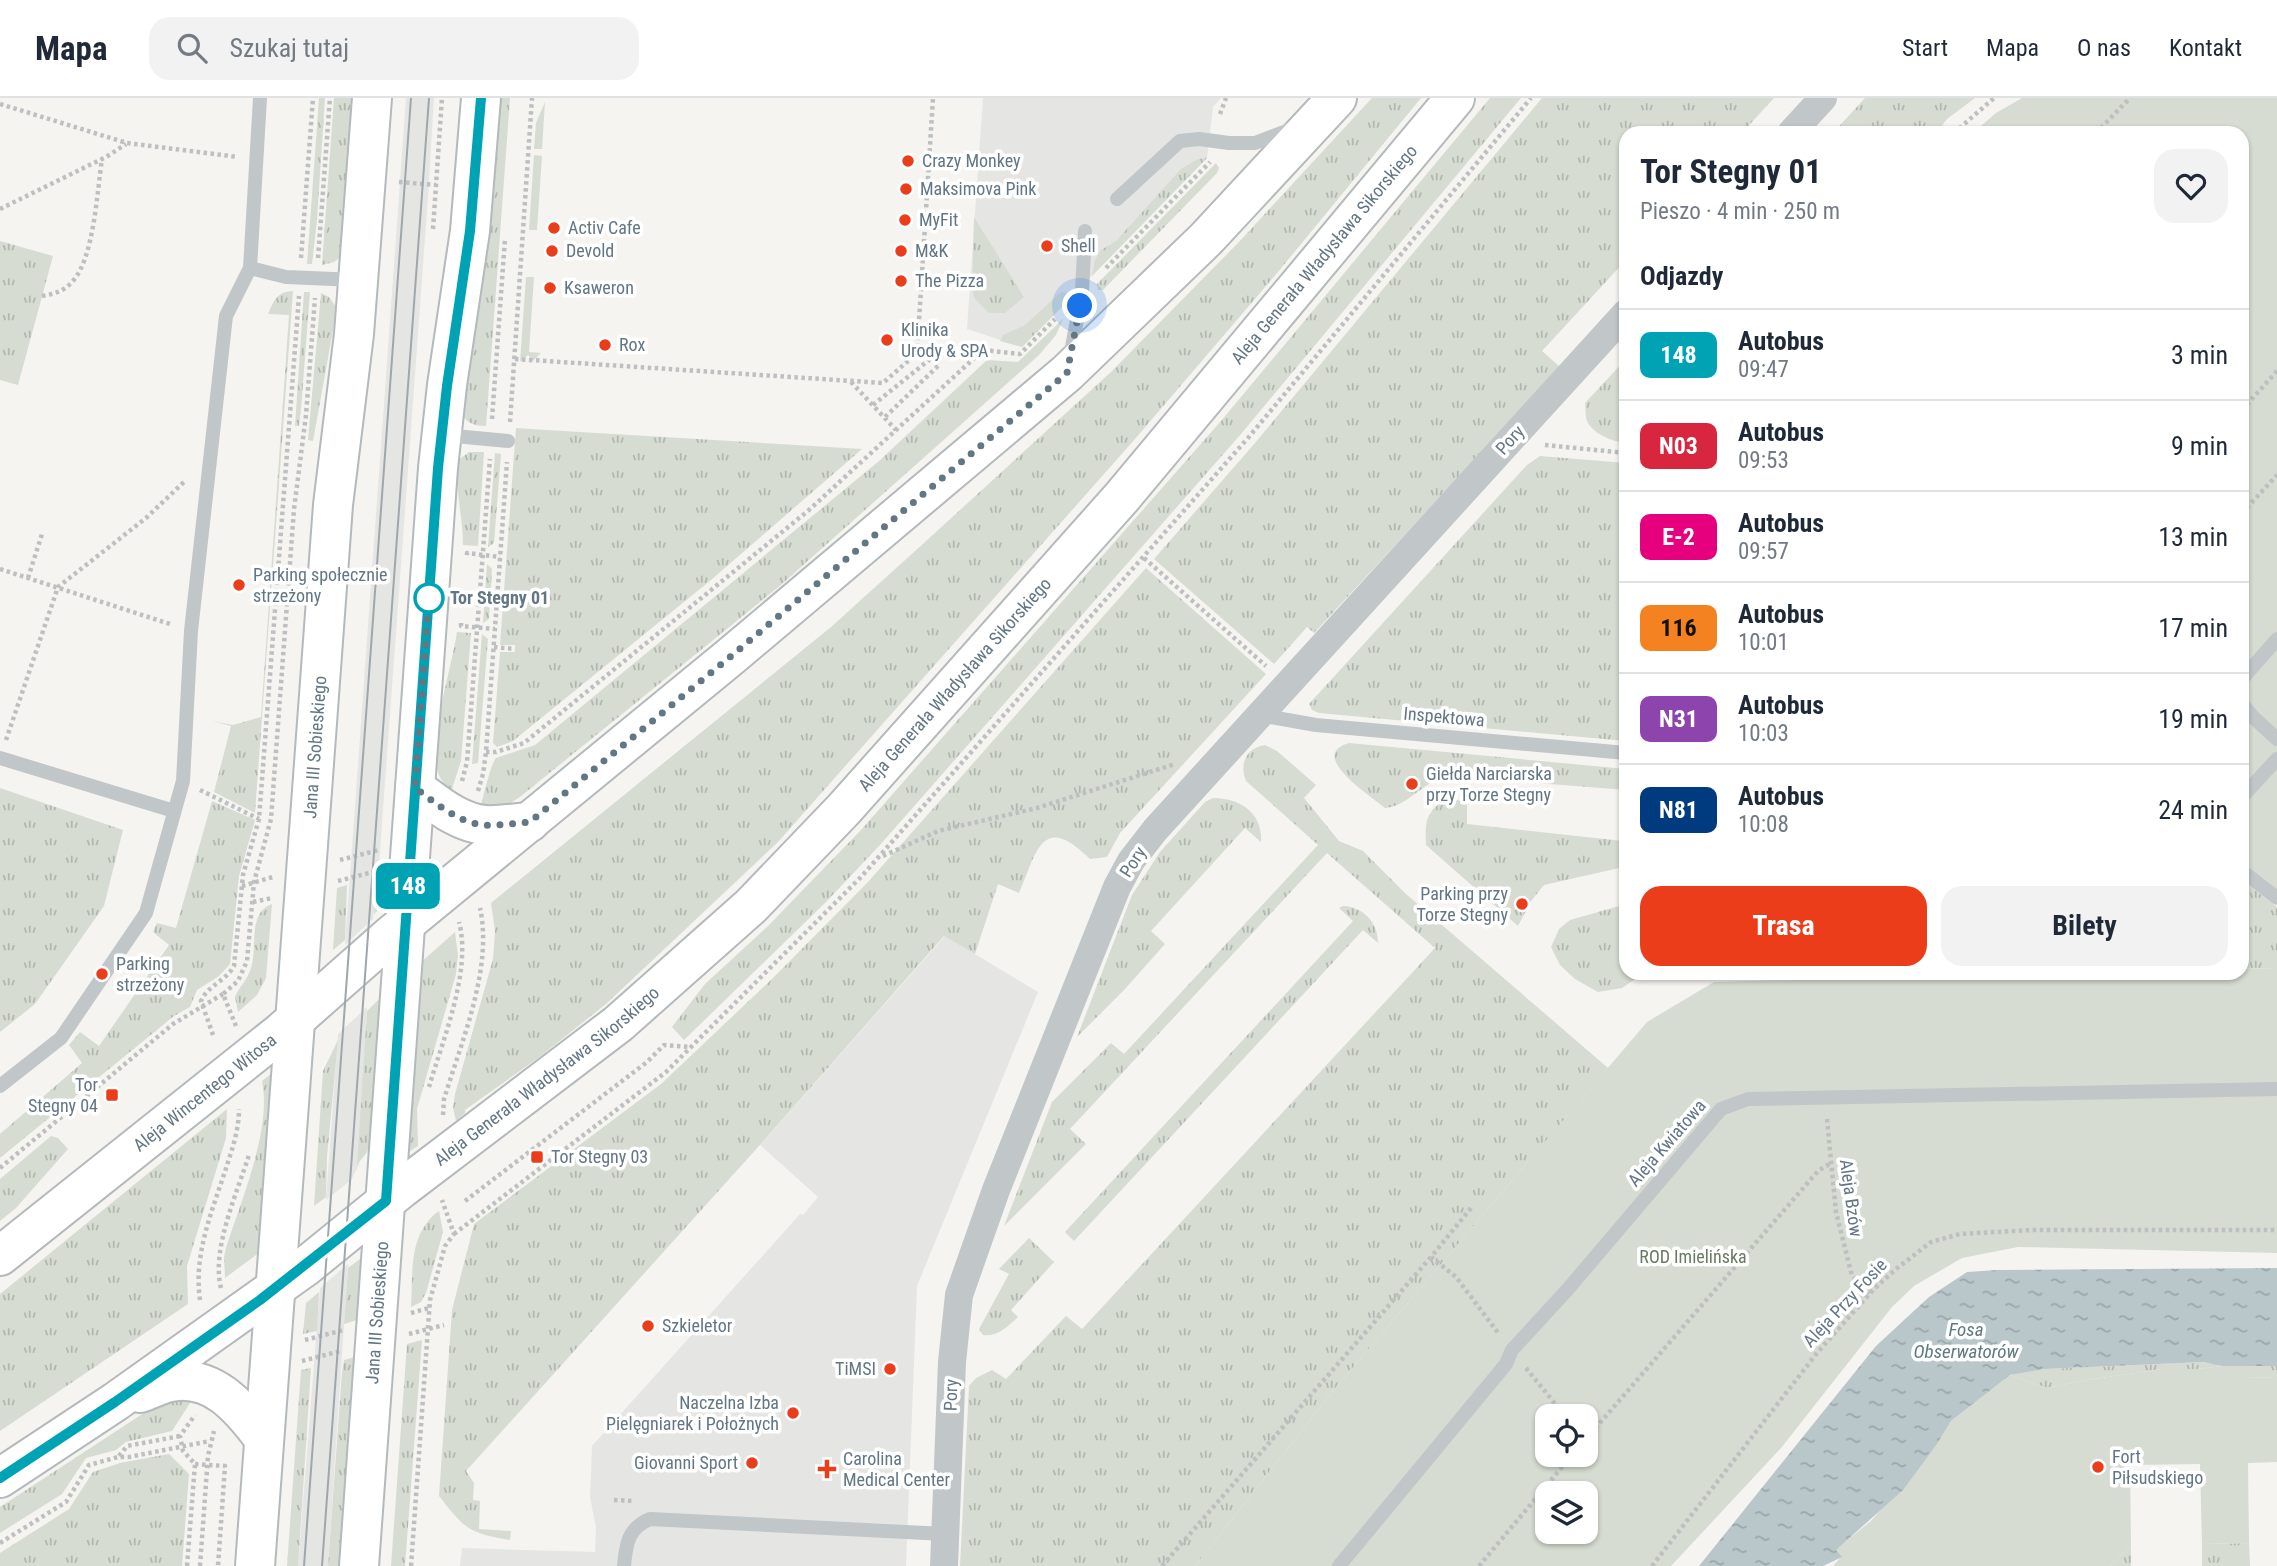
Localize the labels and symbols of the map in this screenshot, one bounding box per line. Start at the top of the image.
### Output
street label: Aleja Generała Władysława Sikorskiego [1226,140,1421,368]
place label: Crazy Monkey [922,150,1021,171]
marker: Crazy Monkey [900,153,916,169]
place label: Maksimova Pink [920,178,1036,199]
marker: Maksimova Pink [898,181,914,197]
place label: MyFit [919,209,958,230]
marker: MyFit [897,212,913,228]
place label: Activ Cafe [568,217,641,238]
marker: Activ Cafe [546,220,562,236]
place label: Shell [1061,235,1096,256]
marker: Shell [1039,238,1055,254]
place label: Devold [566,240,614,261]
place label: M&K [915,240,948,261]
marker: Devold [544,243,560,259]
marker: M&K [893,243,909,259]
place label: The Pizza [915,270,984,291]
marker: The Pizza [893,273,909,289]
place label: Ksaweron [564,277,634,298]
marker: Ksaweron [542,280,558,296]
your location [1062,288,1097,323]
place label: Klinika Urody & SPA [901,319,989,361]
marker: Klinika Urody & SPA [879,332,895,348]
place label: Rox [619,334,645,355]
marker: Rox [597,337,613,353]
street label: Pory [1491,420,1528,459]
place label: Parking społecznie strzeżony [253,564,388,606]
street label: Aleja Generała Władysława Sikorskiego [854,573,1055,795]
marker: Parking społecznie strzeżony [231,577,247,593]
marker: Tor Stegny 01 [414,583,444,613]
place label: Tor Stegny 01 [450,587,549,608]
street label: Jana III Sobieskiego [299,675,330,819]
street label: Inspektowa [1403,702,1485,731]
place label: Giełda Narciarska przy Torze Stegny [1426,763,1552,805]
marker: Giełda Narciarska przy Torze Stegny [1404,776,1420,792]
street label: Pory [1115,842,1150,881]
line badge: 148 [368,863,448,909]
place label: Parking przy Torze Stegny [1416,883,1508,925]
marker: Parking przy Torze Stegny [1514,896,1530,912]
place label: Parking strzeżony [116,953,185,995]
marker: Parking strzeżony [94,966,110,982]
street label: Aleja Generała Władysława Sikorskiego [430,982,663,1170]
street label: Aleja Wincentego Witosa [129,1029,280,1156]
place label: Tor Stegny 04 [28,1074,99,1116]
marker: Tor Stegny 04 [104,1087,120,1103]
street label: Aleja Kwiatowa [1623,1095,1710,1190]
place label: Tor Stegny 03 [551,1146,648,1167]
marker: Tor Stegny 03 [529,1149,545,1165]
street label: Aleja Bzów [1836,1158,1867,1238]
street label: Jana III Sobieskiego [361,1240,392,1385]
park label: ROD Imielińska [1639,1246,1747,1267]
street label: Aleja Przy Fosie [1798,1254,1891,1351]
place label: Szkieletor [662,1315,733,1336]
marker: Szkieletor [640,1318,656,1334]
water label: Fosa Obserwatorów [1914,1318,2020,1363]
place label: TiMSI [835,1358,876,1379]
marker: TiMSI [882,1361,898,1377]
street label: Pory [939,1378,962,1411]
place label: Naczelna Izba Pielęgniarek i Położnych [606,1392,779,1434]
marker: Naczelna Izba Pielęgniarek i Położnych [785,1405,801,1421]
place label: Fort Piłsudskiego [2112,1446,2203,1488]
place label: Carolina Medical Center [843,1448,950,1490]
place label: Giovanni Sport [634,1452,738,1473]
marker: Giovanni Sport [744,1455,760,1471]
marker: Carolina Medical Center [817,1459,837,1479]
marker: Fort Piłsudskiego [2090,1459,2106,1475]

